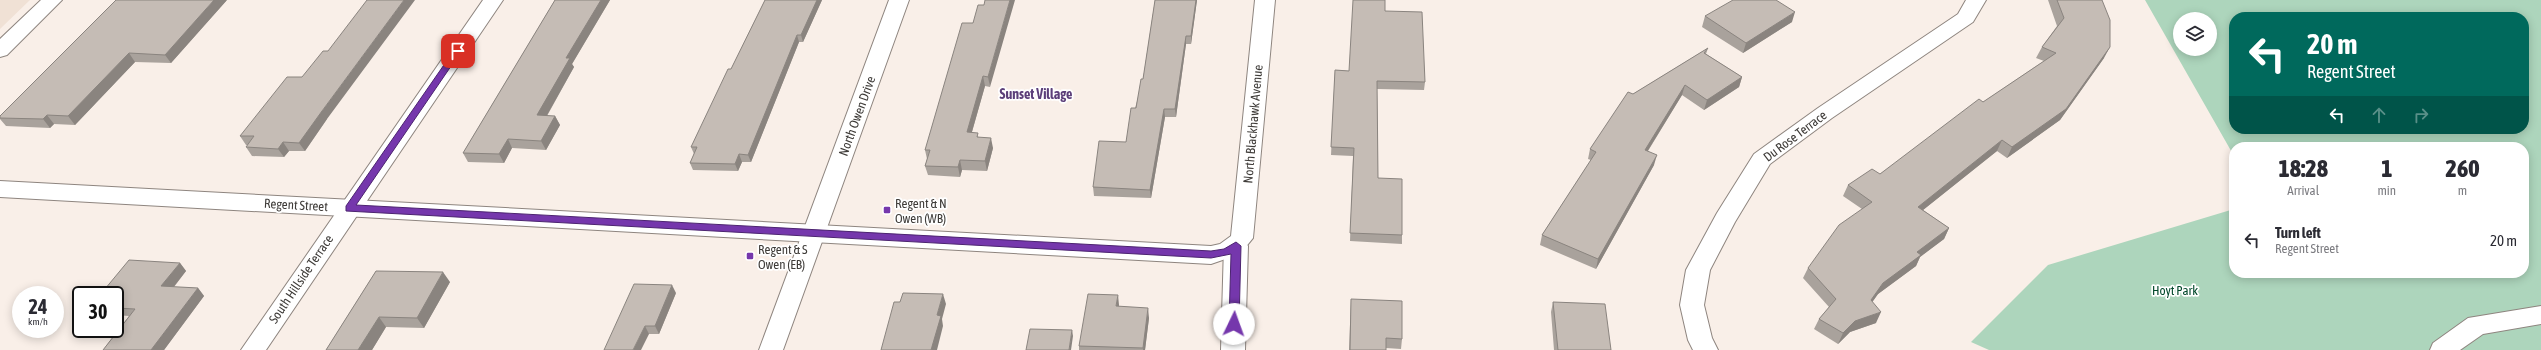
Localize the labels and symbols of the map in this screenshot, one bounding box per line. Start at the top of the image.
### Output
pin [441,34,475,68]
street label: North Blackhawk Avenue [1240,64,1266,184]
street label: North Owen Drive [836,74,878,158]
district label: Sunset Village [1000,86,1072,102]
street label: Du Rose Terrace [1760,107,1830,165]
street label: Regent Street [264,196,329,214]
place label: Regent & N Owen (WB) [895,196,947,226]
marker: Regent & N Owen (WB) [882,205,892,215]
street label: South Hillside Terrace [266,232,336,326]
place label: Regent & S Owen (EB) [758,242,808,272]
marker: Regent & S Owen (EB) [745,251,755,261]
park label: Hoyt Park [2152,283,2198,298]
speed limit sign: 30 [72,286,124,338]
position arrow [1213,303,1255,345]

